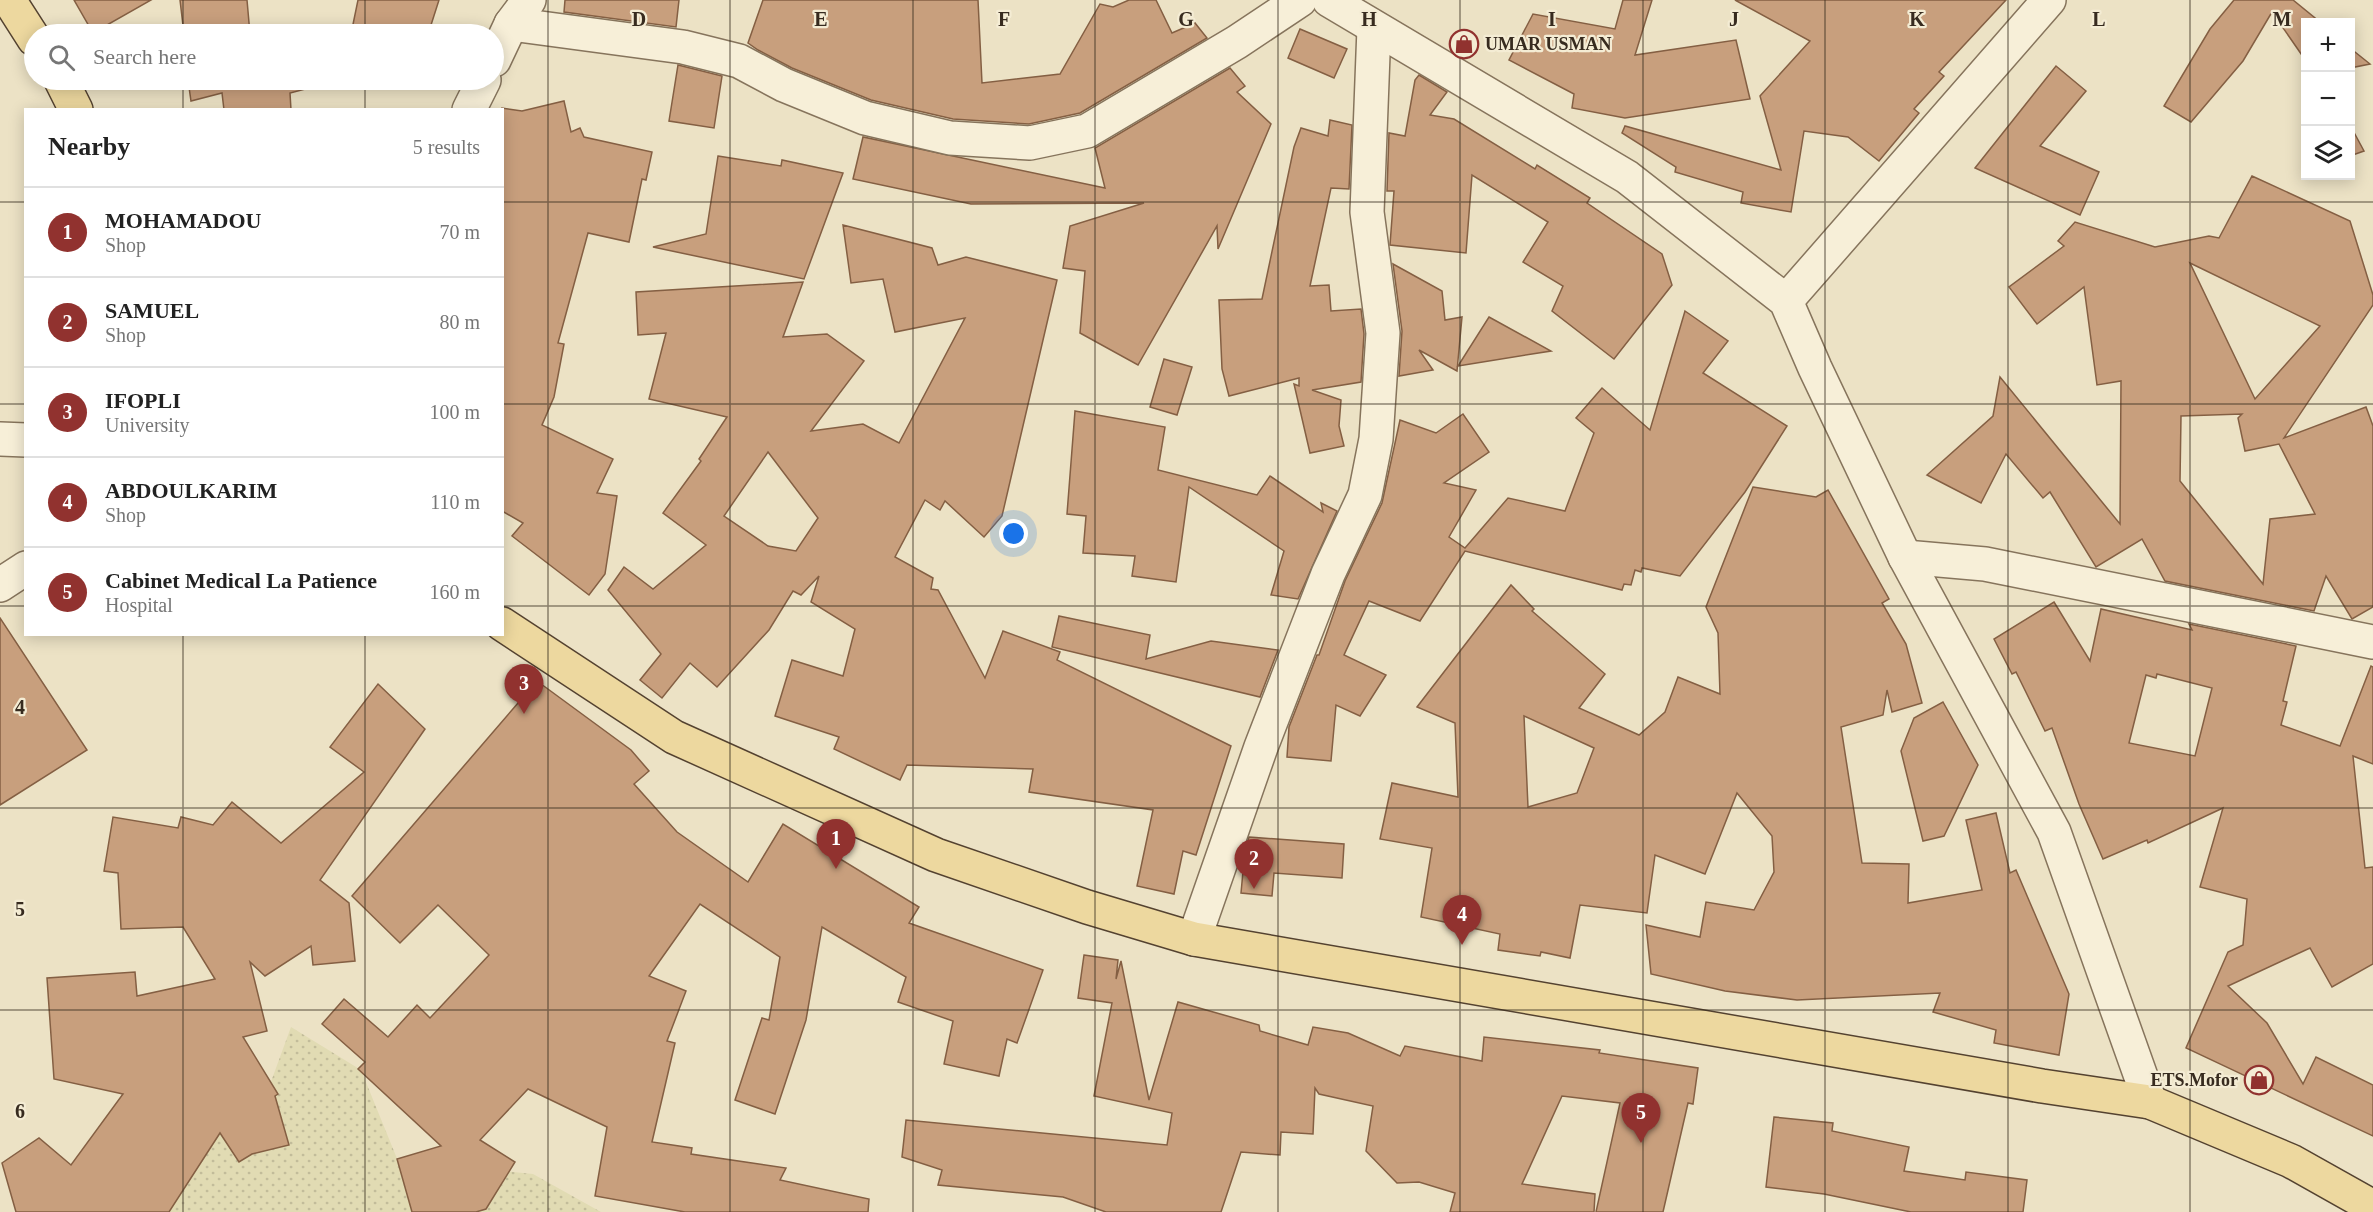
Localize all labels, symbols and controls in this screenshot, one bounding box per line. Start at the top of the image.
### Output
text: D [632,8,646,30]
text: E [814,8,828,30]
text: F [998,8,1010,30]
text: G [1178,8,1194,30]
text: H [1361,8,1377,30]
text: I [1548,8,1556,30]
text: J [1729,8,1739,30]
text: K [1909,8,1925,30]
text: L [2092,8,2106,30]
text: M [2273,8,2292,30]
map controls [2301,18,2355,180]
button: + [2301,18,2355,72]
search box [24,24,504,90]
shop icon: UMAR USMAN [1448,28,1480,60]
place label: UMAR USMAN [1485,34,1611,54]
icon: search [45,41,78,74]
text: Search here [93,44,196,69]
button: − [2301,72,2355,126]
button: layers [2301,126,2355,180]
text: Nearby [48,132,130,161]
text: 5 results [413,136,480,158]
text: MOHAMADOU [105,208,261,233]
text: 1 [63,221,73,243]
text: 70 m [439,221,480,243]
text: Shop [105,234,146,256]
text: SAMUEL [105,298,199,323]
text: 2 [63,311,73,333]
text: 80 m [439,311,480,333]
text: Shop [105,324,146,346]
text: IFOPLI [105,388,181,413]
text: 3 [63,401,73,423]
text: 100 m [429,401,480,423]
text: University [105,414,189,436]
text: ABDOULKARIM [105,478,277,503]
text: 4 [63,491,73,513]
text: 110 m [430,491,480,513]
text: Shop [105,504,146,526]
your location [999,519,1028,548]
text: Cabinet Medical La Patience [105,568,377,593]
text: 5 [63,581,73,603]
text: 160 m [429,581,480,603]
text: Hospital [105,594,173,616]
pin: 3 [504,664,544,714]
text: 4 [15,696,25,718]
pin: 1 [816,820,856,869]
pin: 2 [1234,840,1274,889]
pin: 4 [1442,896,1482,945]
text: 5 [15,898,25,920]
shop icon: ETS.Mofor [2243,1064,2275,1096]
place label: ETS.Mofor [2151,1070,2238,1090]
pin: 5 [1622,1094,1660,1143]
text: 6 [15,1100,25,1122]

